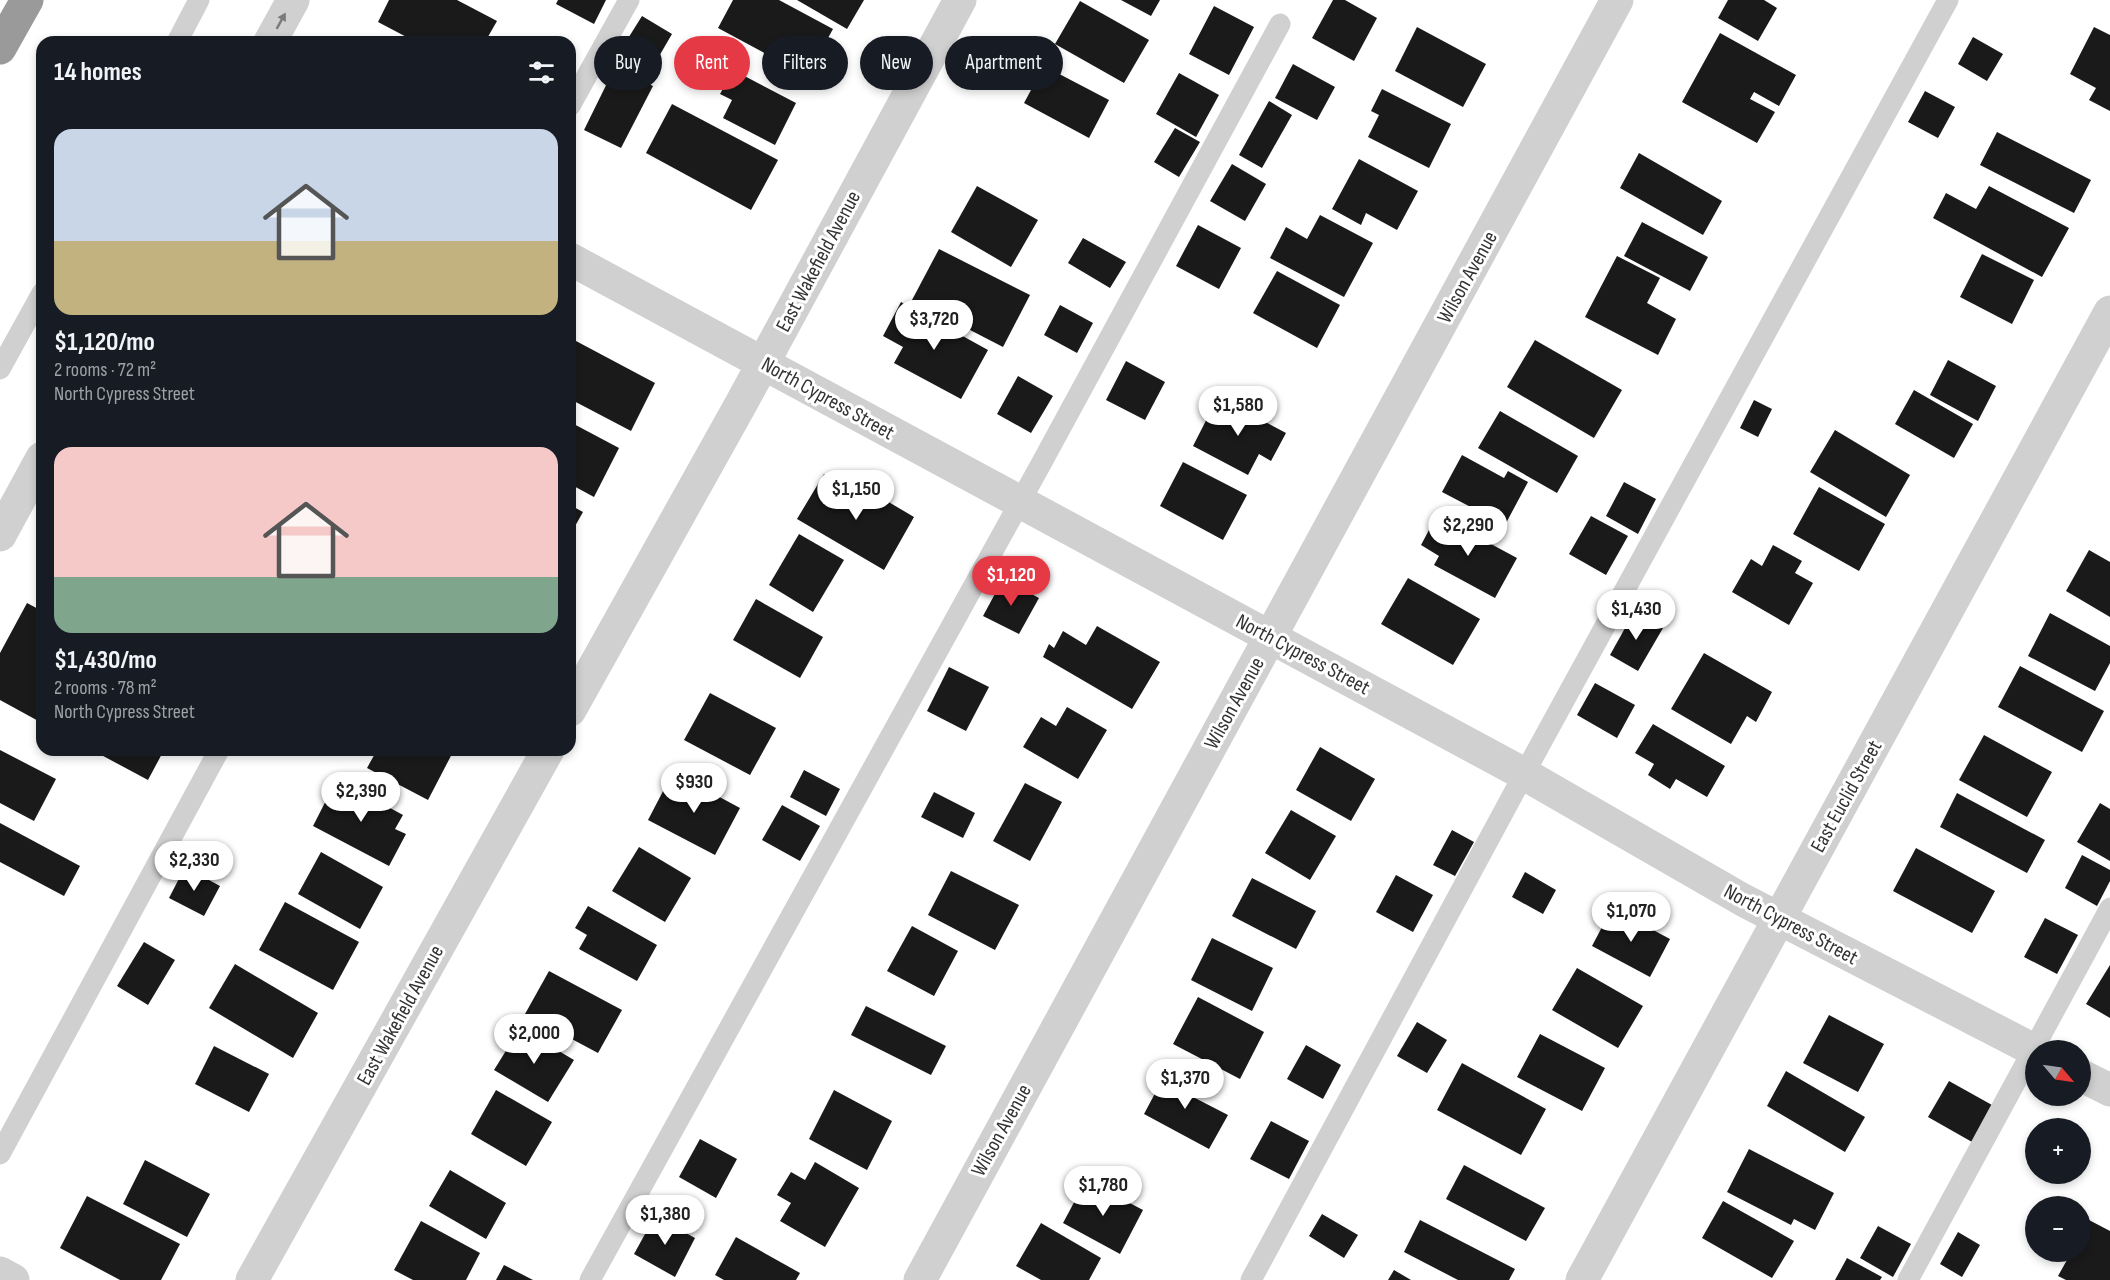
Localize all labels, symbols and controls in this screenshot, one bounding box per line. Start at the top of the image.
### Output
one-way arrow [276,12,286,29]
chip: Buy [594,36,662,90]
chip: Rent [674,36,750,90]
chip: Filters [762,36,848,90]
chip: New [860,36,933,90]
chip: Apartment [945,36,1063,90]
icon: filters [525,56,558,89]
text: 14 homes [54,57,142,88]
icon: home [252,168,360,276]
street label: East Wakefield Avenue [771,186,866,336]
street label: Wilson Avenue [1432,227,1503,328]
pin: $3,720 [885,300,983,351]
text: $3,720 [909,307,959,331]
text: $1,120/mo [54,327,155,358]
street label: North Cypress Street [757,352,899,445]
text: 2 rooms · 72 m² [54,358,156,382]
text: North Cypress Street [54,382,195,406]
pin: $1,580 [1189,386,1287,437]
text: $1,580 [1212,393,1264,417]
pin: $1,150 [807,470,905,521]
text: $1,150 [831,477,881,501]
icon: home [252,486,360,594]
pin: $2,290 [1419,506,1517,557]
text: $2,290 [1442,513,1494,537]
pin: $1,120 [962,556,1060,607]
text: $1,120 [986,563,1036,587]
pin: $1,430 [1587,590,1685,641]
text: $1,430 [1610,597,1662,621]
street label: North Cypress Street [1232,609,1374,700]
text: $1,430/mo [54,645,157,676]
street label: Wilson Avenue [1199,653,1270,754]
text: 2 rooms · 78 m² [54,676,157,700]
text: North Cypress Street [54,700,195,724]
street label: East Euclid Street [1805,736,1887,857]
pin: $930 [658,763,730,814]
text: $930 [675,770,713,794]
pin: $2,390 [312,772,410,823]
text: $2,390 [335,779,387,803]
pin: $2,330 [145,841,243,892]
text: $2,330 [169,848,219,872]
street label: North Cypress Street [1720,879,1862,970]
pin: $1,070 [1582,892,1680,943]
text: $1,070 [1606,899,1656,923]
street label: East Wakefield Avenue [352,941,449,1090]
pin: $2,000 [485,1014,583,1065]
text: $2,000 [508,1021,560,1045]
north arrow [2025,1040,2091,1106]
map controls [2025,1040,2091,1262]
pin: $1,370 [1136,1059,1234,1110]
text: $1,370 [1160,1066,1210,1090]
street label: Wilson Avenue [966,1080,1037,1181]
button: + [2025,1118,2091,1184]
pin: $1,780 [1054,1166,1152,1217]
text: $1,780 [1078,1173,1128,1197]
pin: $1,380 [616,1195,714,1246]
button: − [2025,1196,2091,1262]
text: $1,380 [640,1202,691,1226]

